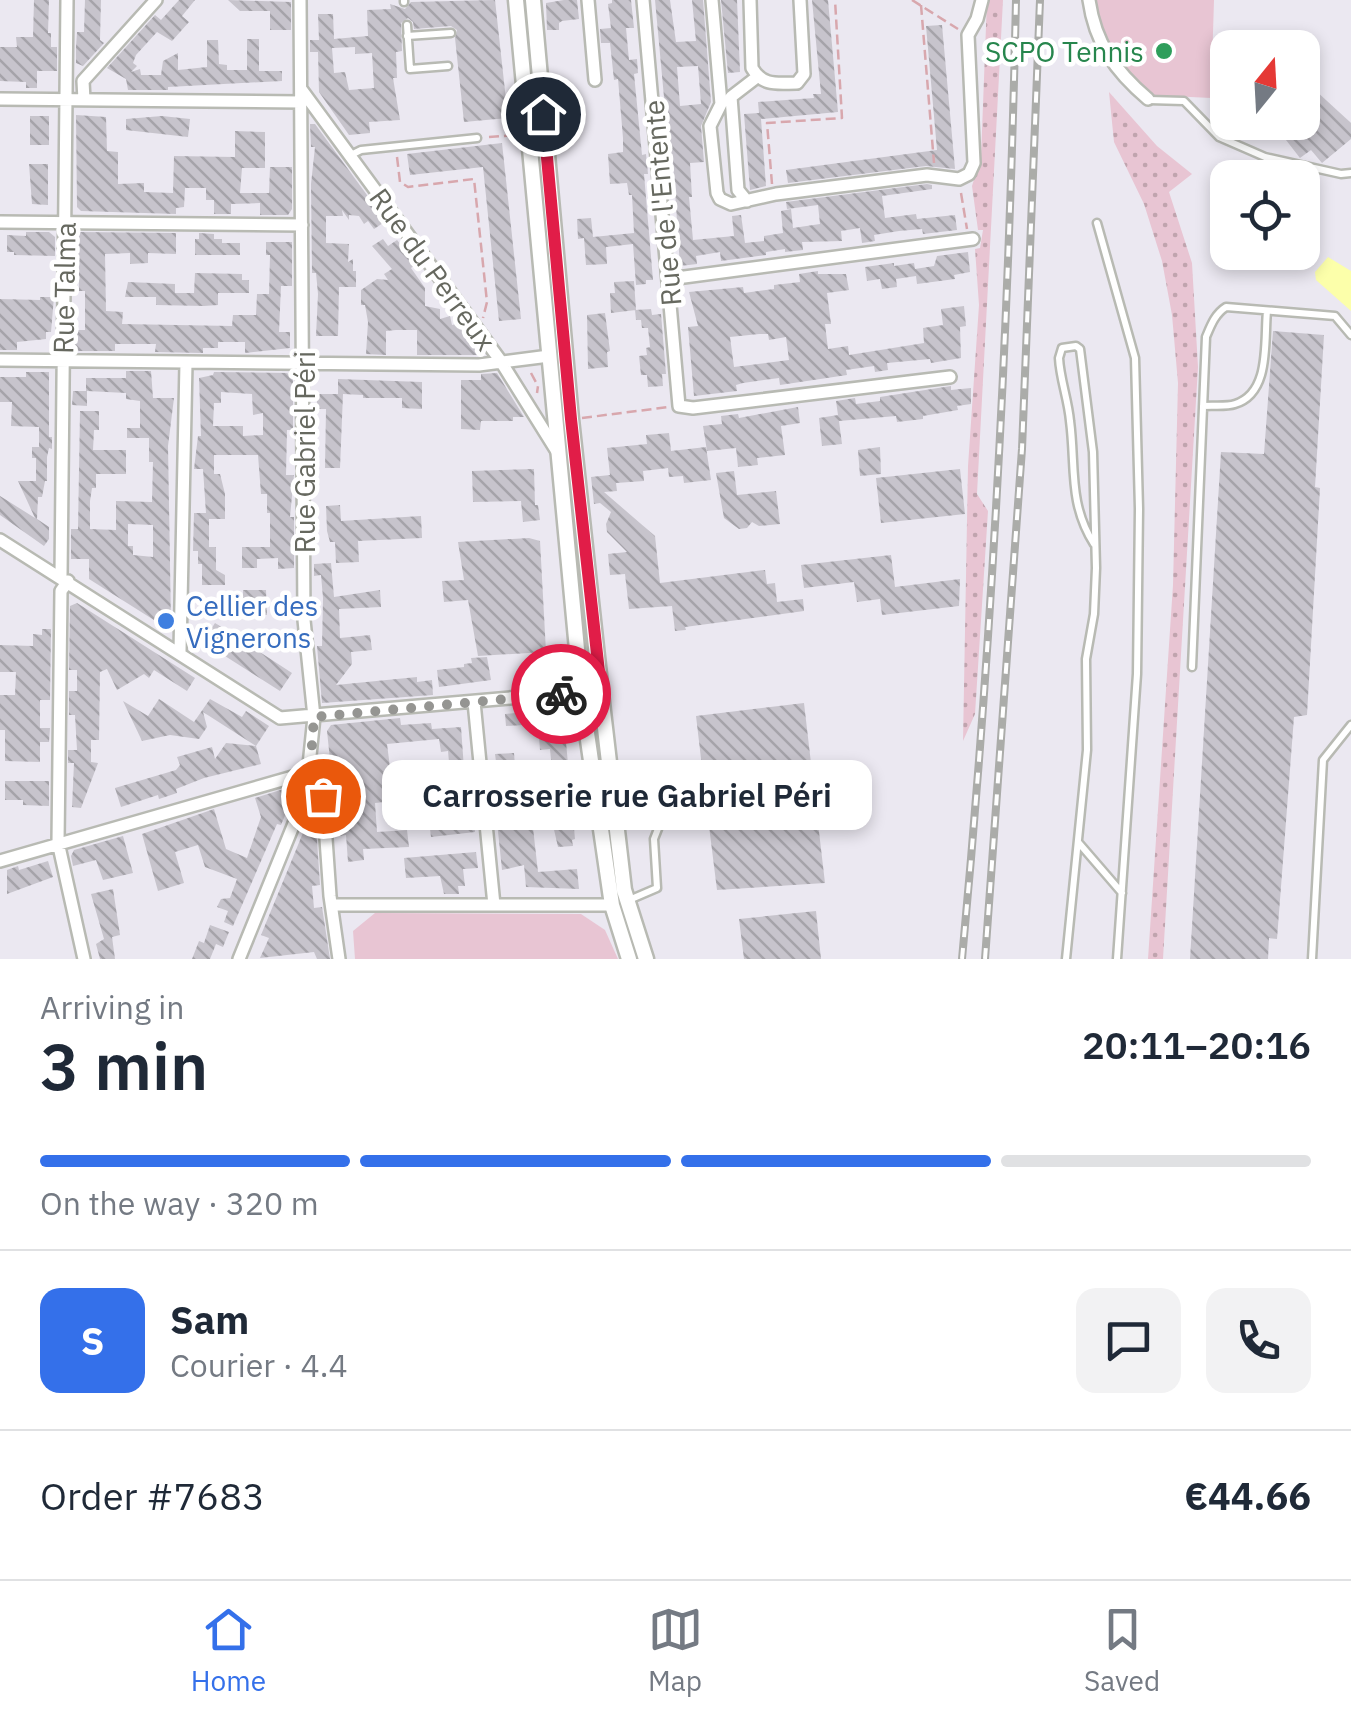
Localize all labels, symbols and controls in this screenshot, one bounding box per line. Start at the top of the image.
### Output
north arrow [1210,30,1320,140]
map controls [1210,30,1320,270]
place label: SCPO Tennis [985,33,1144,70]
marker: SCPO Tennis [1153,40,1175,62]
pin [501,72,586,157]
icon: home [516,87,571,142]
street label: Rue de l'Entente [635,98,689,308]
button: locate [1210,160,1320,270]
street label: Rue du Perreux [362,180,504,358]
street label: Rue Talma [44,222,84,354]
street label: Rue Gabriel Péri [286,351,323,553]
place label: Cellier des Vignerons [186,587,318,656]
marker: Cellier des Vignerons [155,610,177,632]
courier [511,644,611,744]
icon: bike [534,667,589,722]
pin [281,754,366,839]
callout: Carrosserie rue Gabriel Péri [383,761,873,831]
icon: bag [296,769,351,824]
text: Carrosserie rue Gabriel Péri [422,774,832,816]
text: Arriving in [40,986,185,1028]
text: 20:11–20:16 [1082,1020,1311,1069]
text: 3 min [40,1023,208,1108]
text: On the way · 320 m [40,1182,319,1224]
button: chat [1076,1288,1181,1393]
button: phone [1206,1288,1311,1393]
text: Sam [170,1295,249,1344]
text: S [81,1316,104,1365]
text: Courier · 4.4 [170,1344,348,1386]
text: Order #7683 [40,1471,265,1520]
text: €44.66 [1184,1471,1311,1520]
tab: Home [191,1602,266,1699]
tab: Map [648,1602,703,1699]
tab: Saved [1084,1602,1160,1699]

